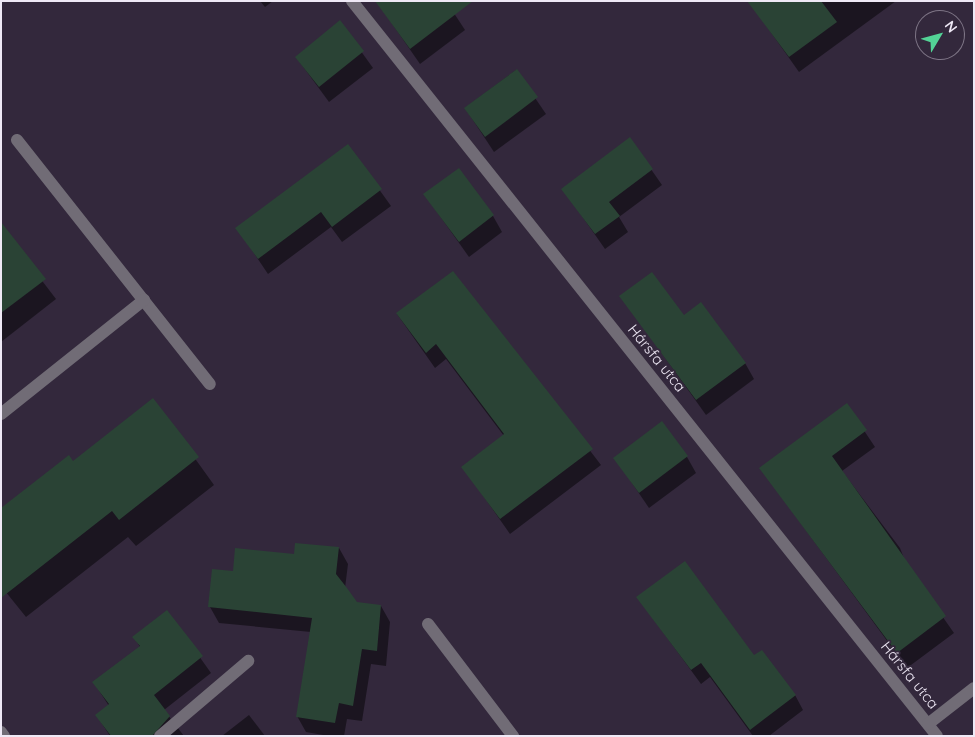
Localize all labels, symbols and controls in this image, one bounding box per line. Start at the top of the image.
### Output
north arrow [915,10,965,60]
text: N [941,17,961,36]
street label: Hársfa utca [624,321,690,395]
street label: Hársfa utca [877,638,943,712]

